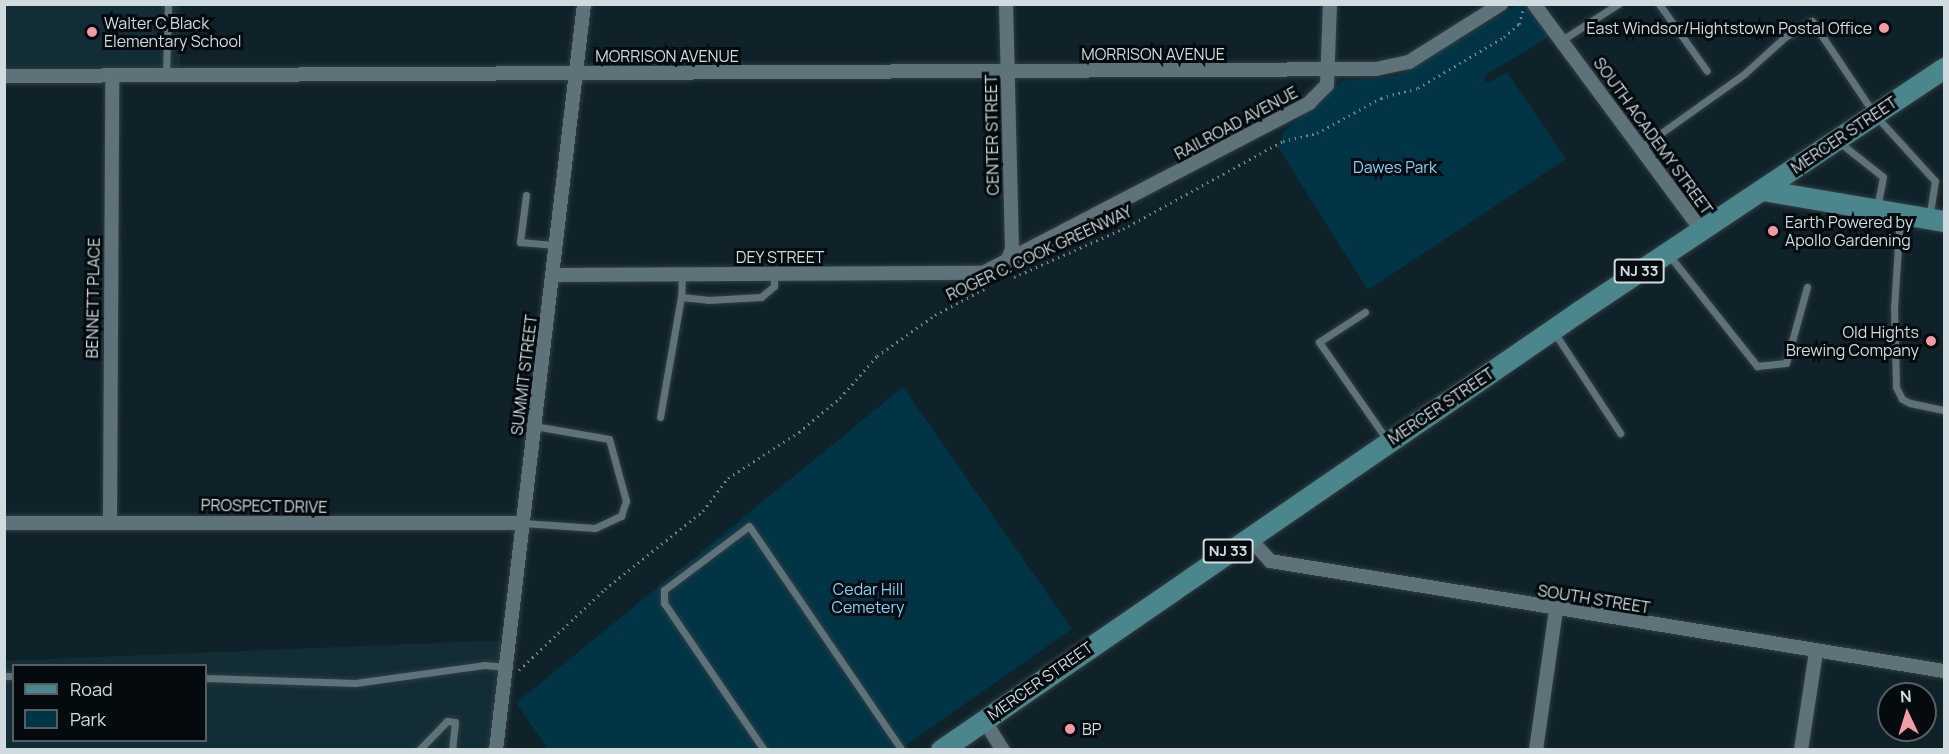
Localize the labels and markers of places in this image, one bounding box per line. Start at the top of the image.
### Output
place label: Walter C Black Elementary School [104,13,242,51]
place label: East Windsor/Hightstown Postal Office [1586,18,1872,38]
marker: East Windsor/Hightstown Postal Office [1877,21,1891,35]
marker: Walter C Black Elementary School [85,25,99,39]
place label: Earth Powered by Apollo Gardening [1785,212,1913,250]
marker: Earth Powered by Apollo Gardening [1766,224,1780,238]
place label: Old Hights Brewing Company [1786,322,1919,360]
marker: Old Hights Brewing Company [1924,334,1938,348]
place label: BP [1082,719,1101,739]
marker: BP [1063,722,1077,736]

